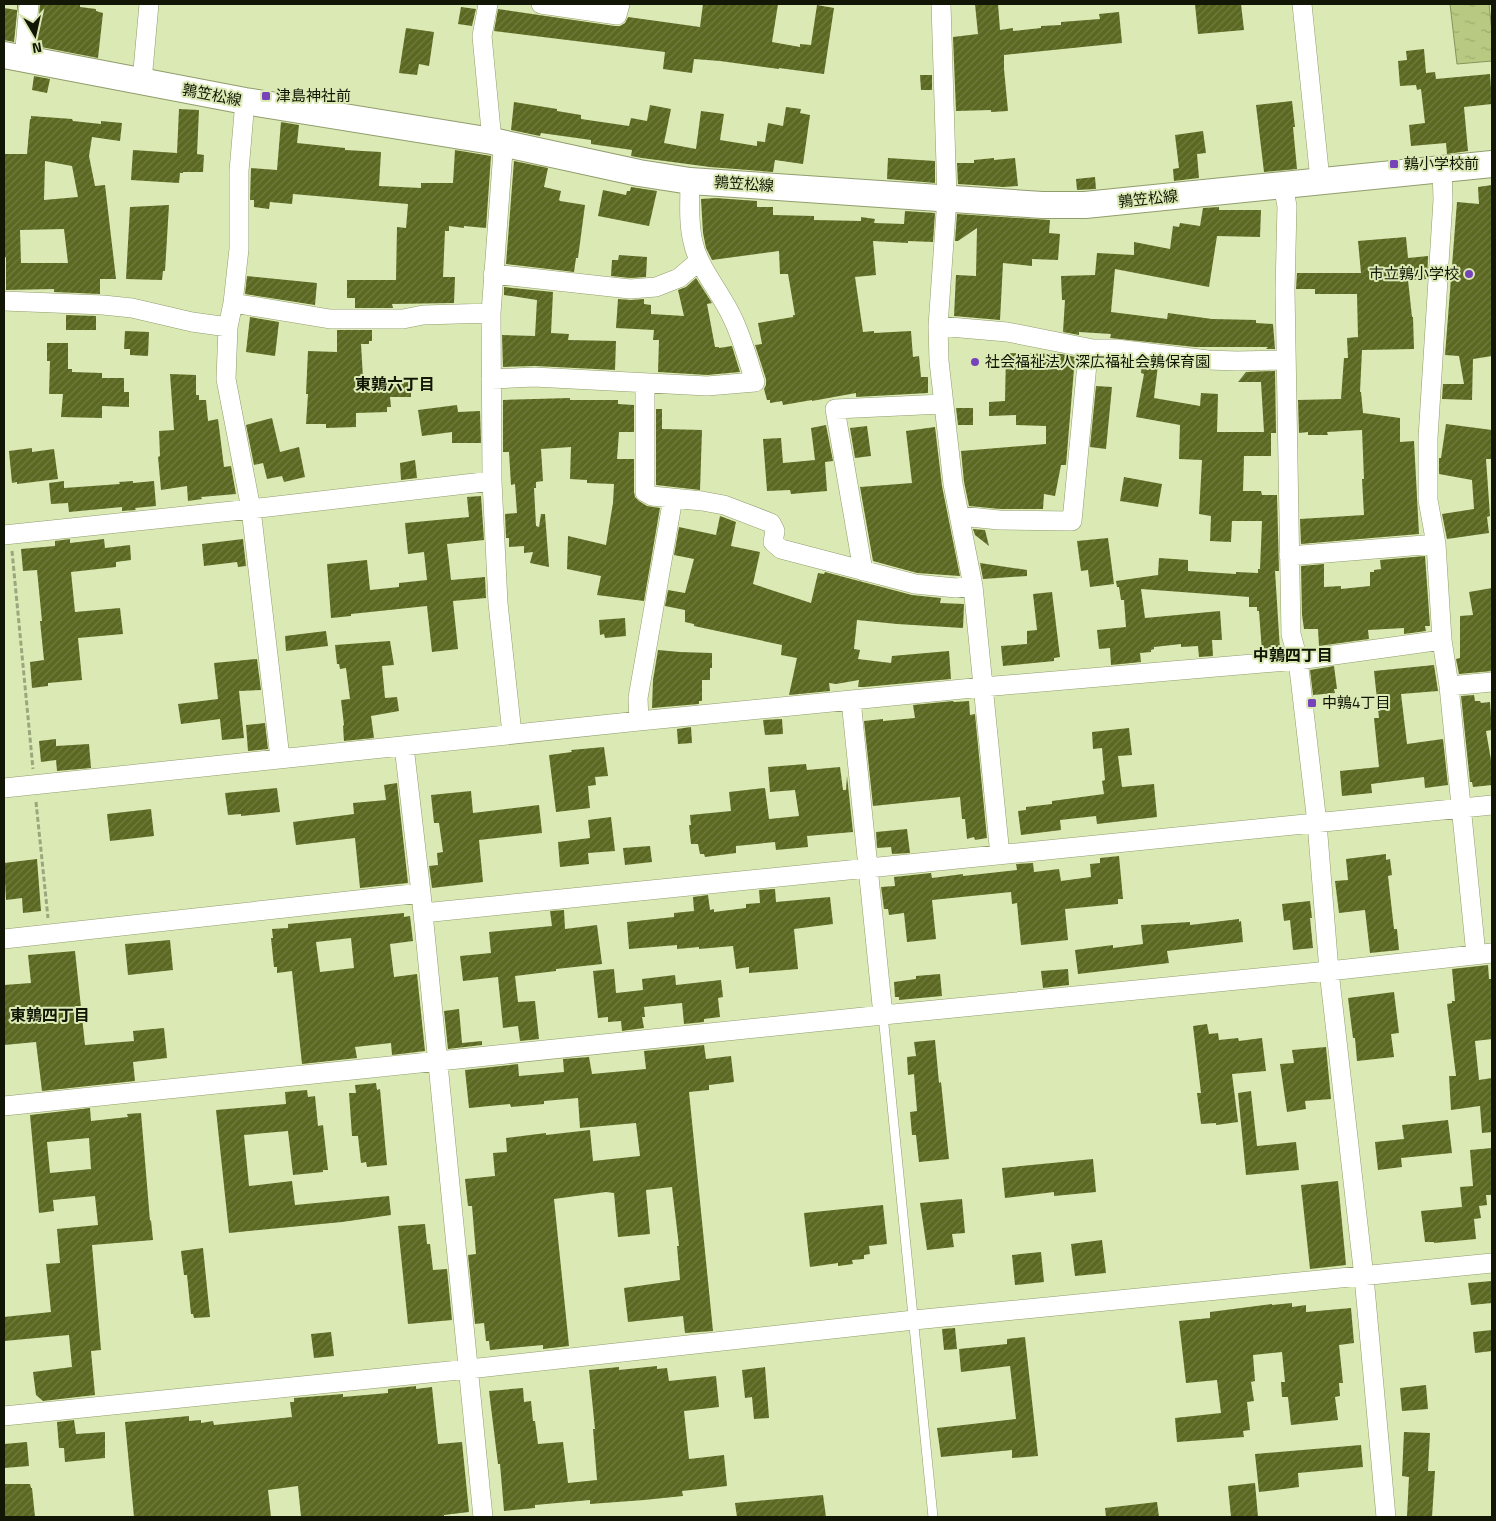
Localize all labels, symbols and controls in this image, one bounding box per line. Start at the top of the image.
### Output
north arrow [10,10,60,60]
text: N [31,37,44,59]
street label: 鶉笠松線 [180,77,244,112]
place label: 津島神社前 [276,84,351,107]
marker: 津島神社前 [260,90,272,102]
place label: 鶉小学校前 [1404,152,1479,175]
marker: 鶉小学校前 [1388,158,1400,170]
street label: 鶉笠松線 [713,170,775,197]
street label: 鶉笠松線 [1117,184,1179,213]
place label: 市立鶉小学校 [1369,262,1459,285]
marker: 市立鶉小学校 [1463,268,1475,280]
place label: 社会福祉法人深広福祉会鶉保育園 [985,350,1210,373]
marker: 社会福祉法人深広福祉会鶉保育園 [969,356,981,368]
district label: 東鶉六丁目 [355,372,435,396]
district label: 中鶉四丁目 [1253,643,1333,667]
place label: 中鶉4丁目 [1322,691,1390,714]
marker: 中鶉4丁目 [1306,697,1318,709]
district label: 東鶉四丁目 [10,1003,90,1027]

